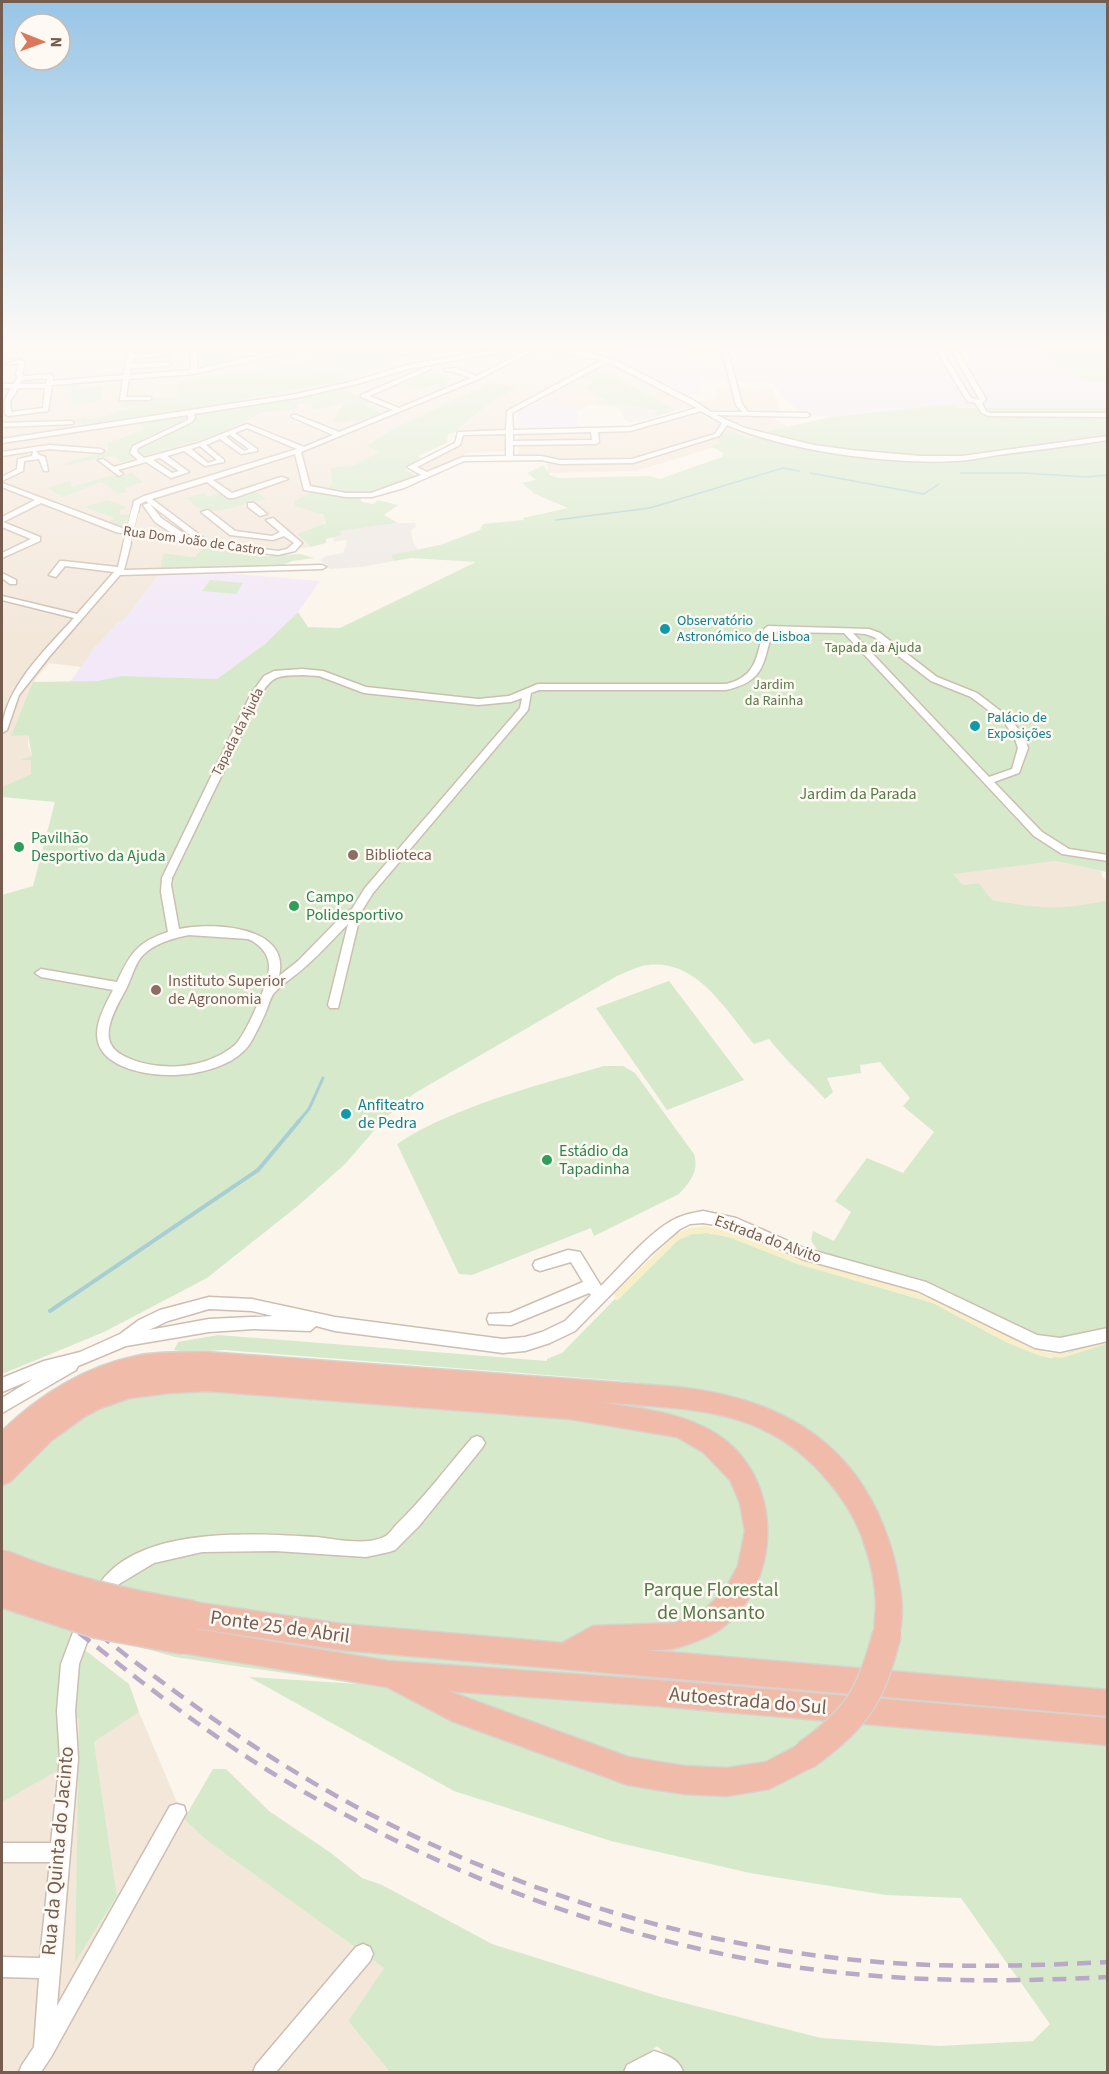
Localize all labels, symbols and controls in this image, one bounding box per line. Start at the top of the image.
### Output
north arrow [12,12,72,72]
text: N [45,37,67,48]
street label: Rua Dom João de Castro [122,521,266,561]
place label: Observatório Astronómico de Lisboa [677,611,810,647]
marker: Observatório Astronómico de Lisboa [658,622,672,636]
park label: Tapada da Ajuda [825,638,921,658]
park label: Jardim da Rainha [745,675,803,711]
street label: Tapada da Ajuda [207,684,269,780]
place label: Palácio de Exposições [987,708,1051,744]
marker: Palácio de Exposições [968,719,982,733]
park label: Jardim da Parada [799,783,917,805]
place label: Pavilhão Desportivo da Ajuda [31,827,166,867]
marker: Pavilhão Desportivo da Ajuda [12,840,26,854]
place label: Biblioteca [365,844,432,866]
marker: Biblioteca [346,848,360,862]
place label: Campo Polidesportivo [306,886,403,926]
marker: Campo Polidesportivo [287,899,301,913]
place label: Instituto Superior de Agronomia [168,970,286,1010]
marker: Instituto Superior de Agronomia [149,983,163,997]
place label: Anfiteatro de Pedra [358,1094,424,1134]
marker: Anfiteatro de Pedra [339,1107,353,1121]
place label: Estádio da Tapadinha [559,1140,630,1180]
marker: Estádio da Tapadinha [540,1153,554,1167]
street label: Estrada do Alvito [711,1209,825,1269]
park label: Parque Florestal de Monsanto [643,1576,779,1627]
street label: Ponte 25 de Abril [208,1603,352,1651]
street label: Autoestrada do Sul [668,1680,828,1722]
street label: Rua da Quinta do Jacinto [35,1745,81,1957]

